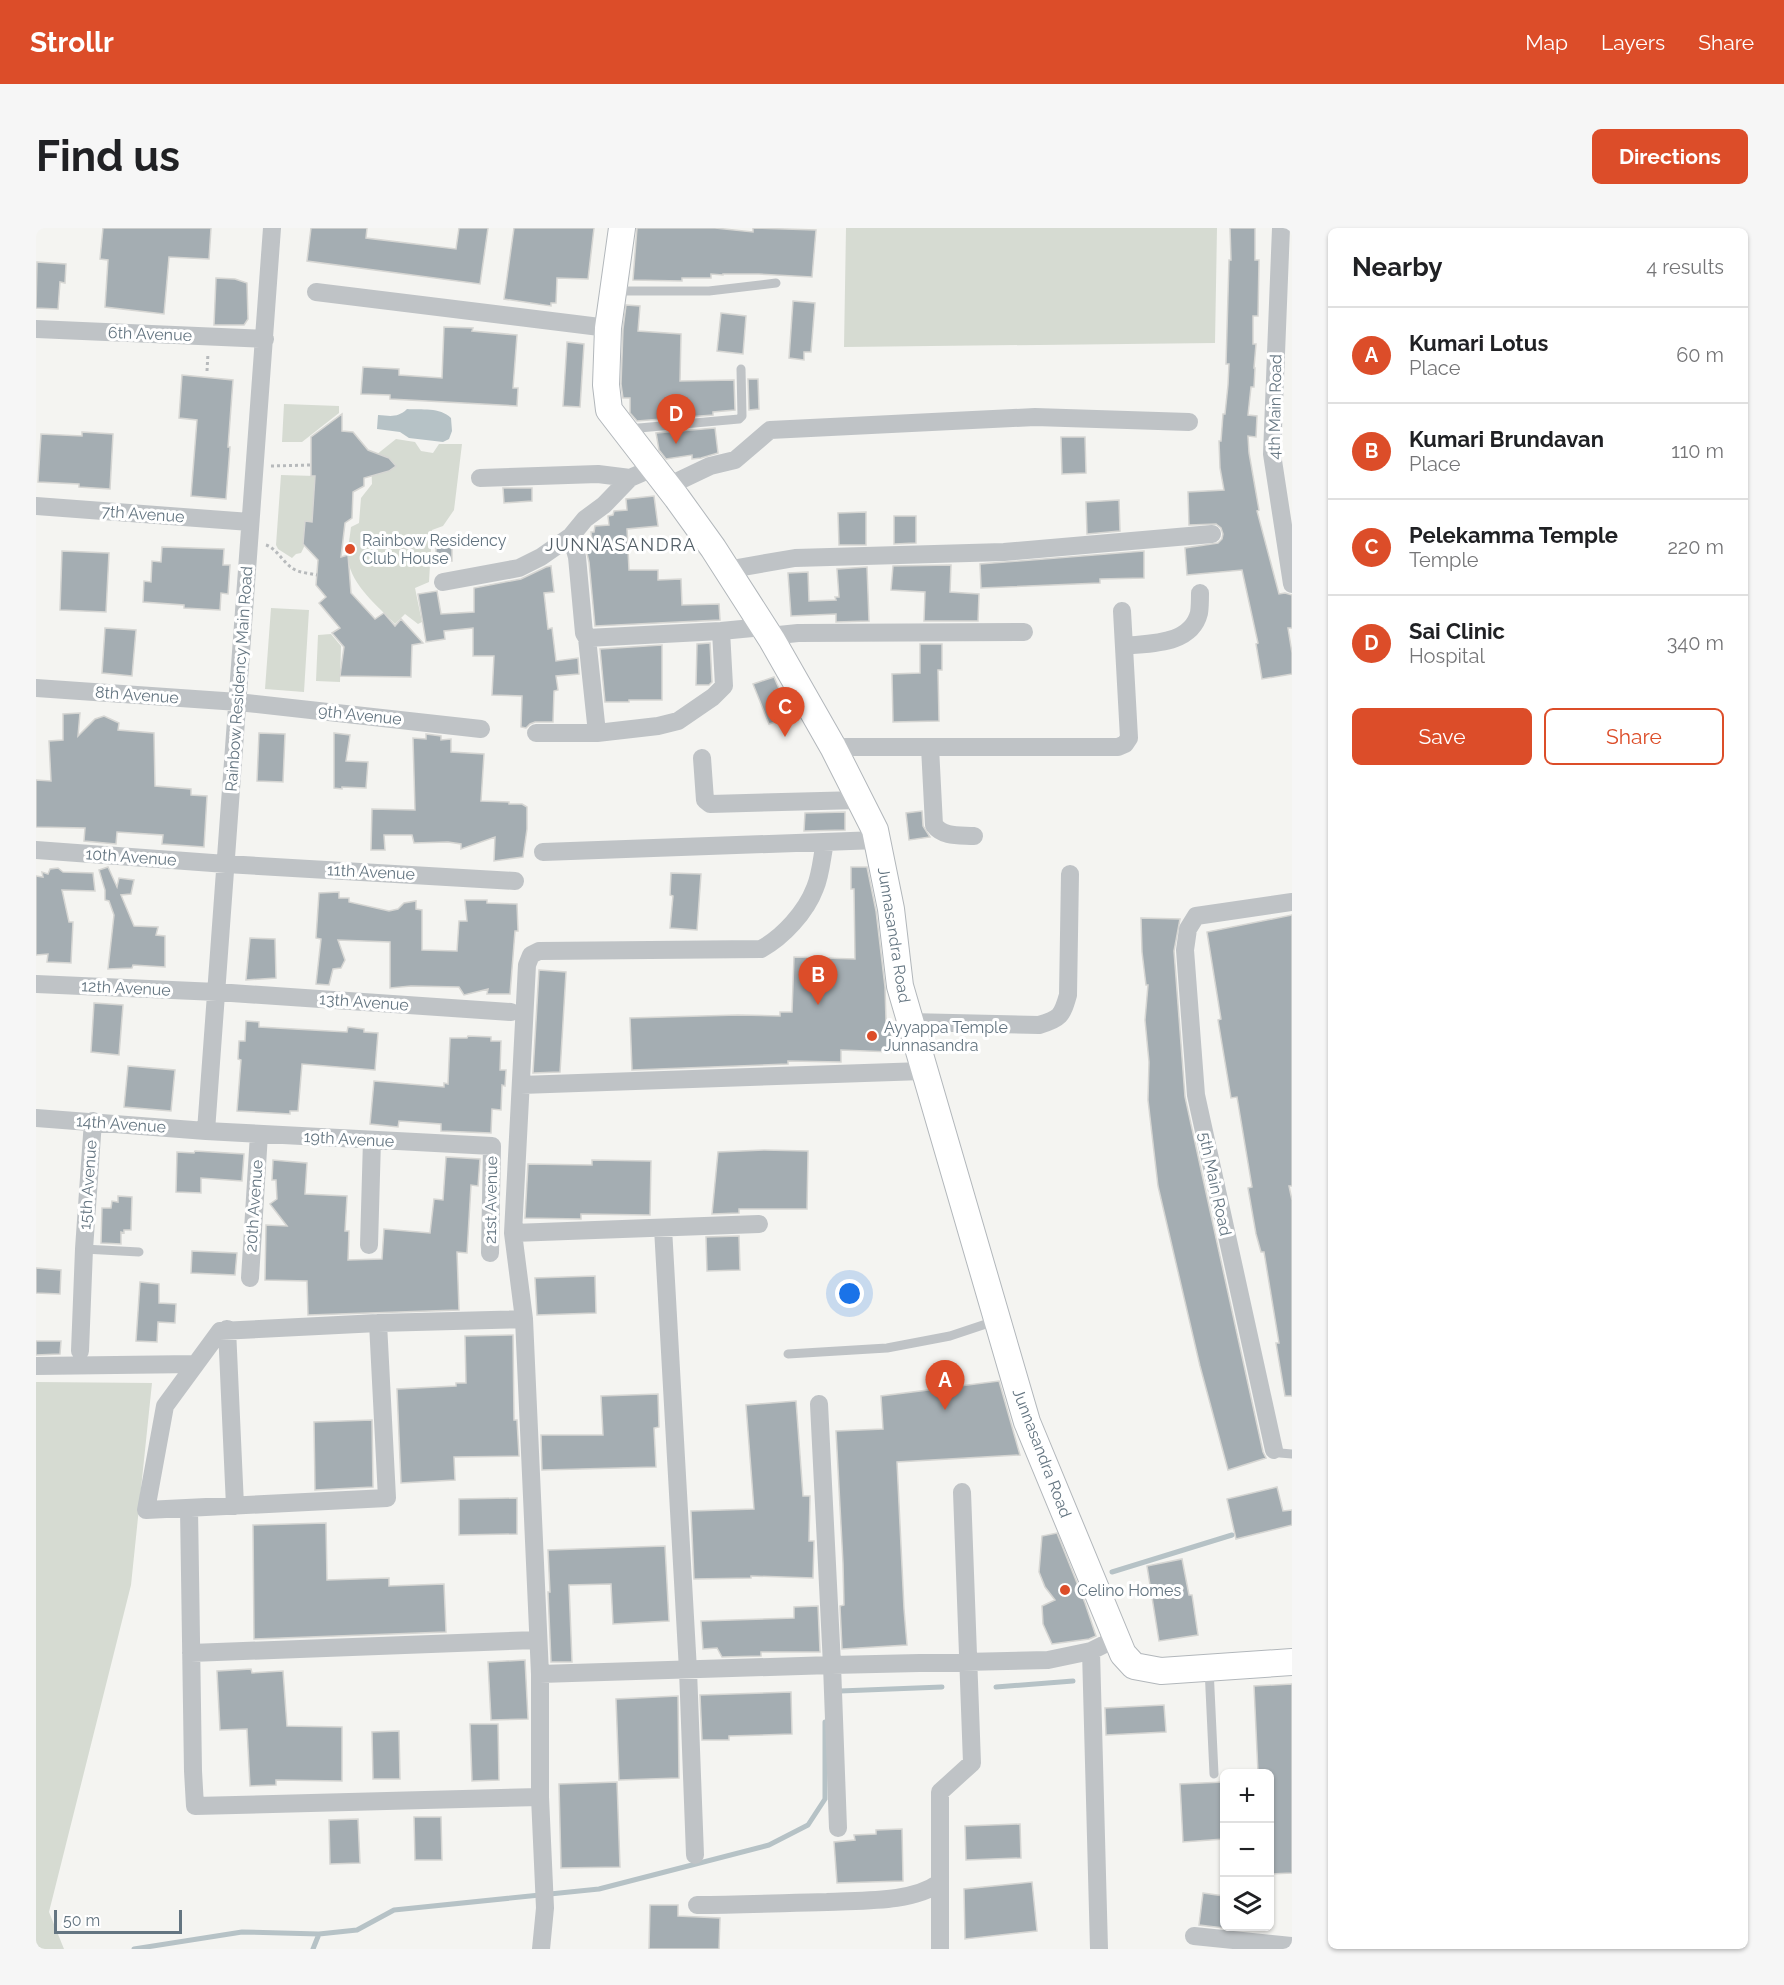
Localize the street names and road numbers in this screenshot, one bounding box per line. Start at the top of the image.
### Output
street label: 6th Avenue [108,323,192,345]
street label: 4th Main Road [1265,354,1285,460]
street label: 7th Avenue [101,502,185,526]
street label: Rainbow Residency Main Road [222,566,256,792]
street label: 8th Avenue [94,683,180,707]
street label: 9th Avenue [317,701,403,729]
street label: 10th Avenue [85,844,177,870]
street label: 11th Avenue [327,860,415,884]
street label: Junnasandra Road [874,866,914,1004]
street label: 12th Avenue [81,976,171,1000]
street label: 13th Avenue [319,989,409,1015]
street label: 14th Avenue [75,1111,167,1137]
street label: 19th Avenue [303,1127,395,1151]
street label: 5th Main Road [1195,1130,1235,1238]
street label: 15th Avenue [75,1139,101,1231]
street label: 21st Avenue [481,1156,501,1244]
street label: 20th Avenue [241,1159,267,1253]
street label: Junnasandra Road [1009,1386,1075,1520]

